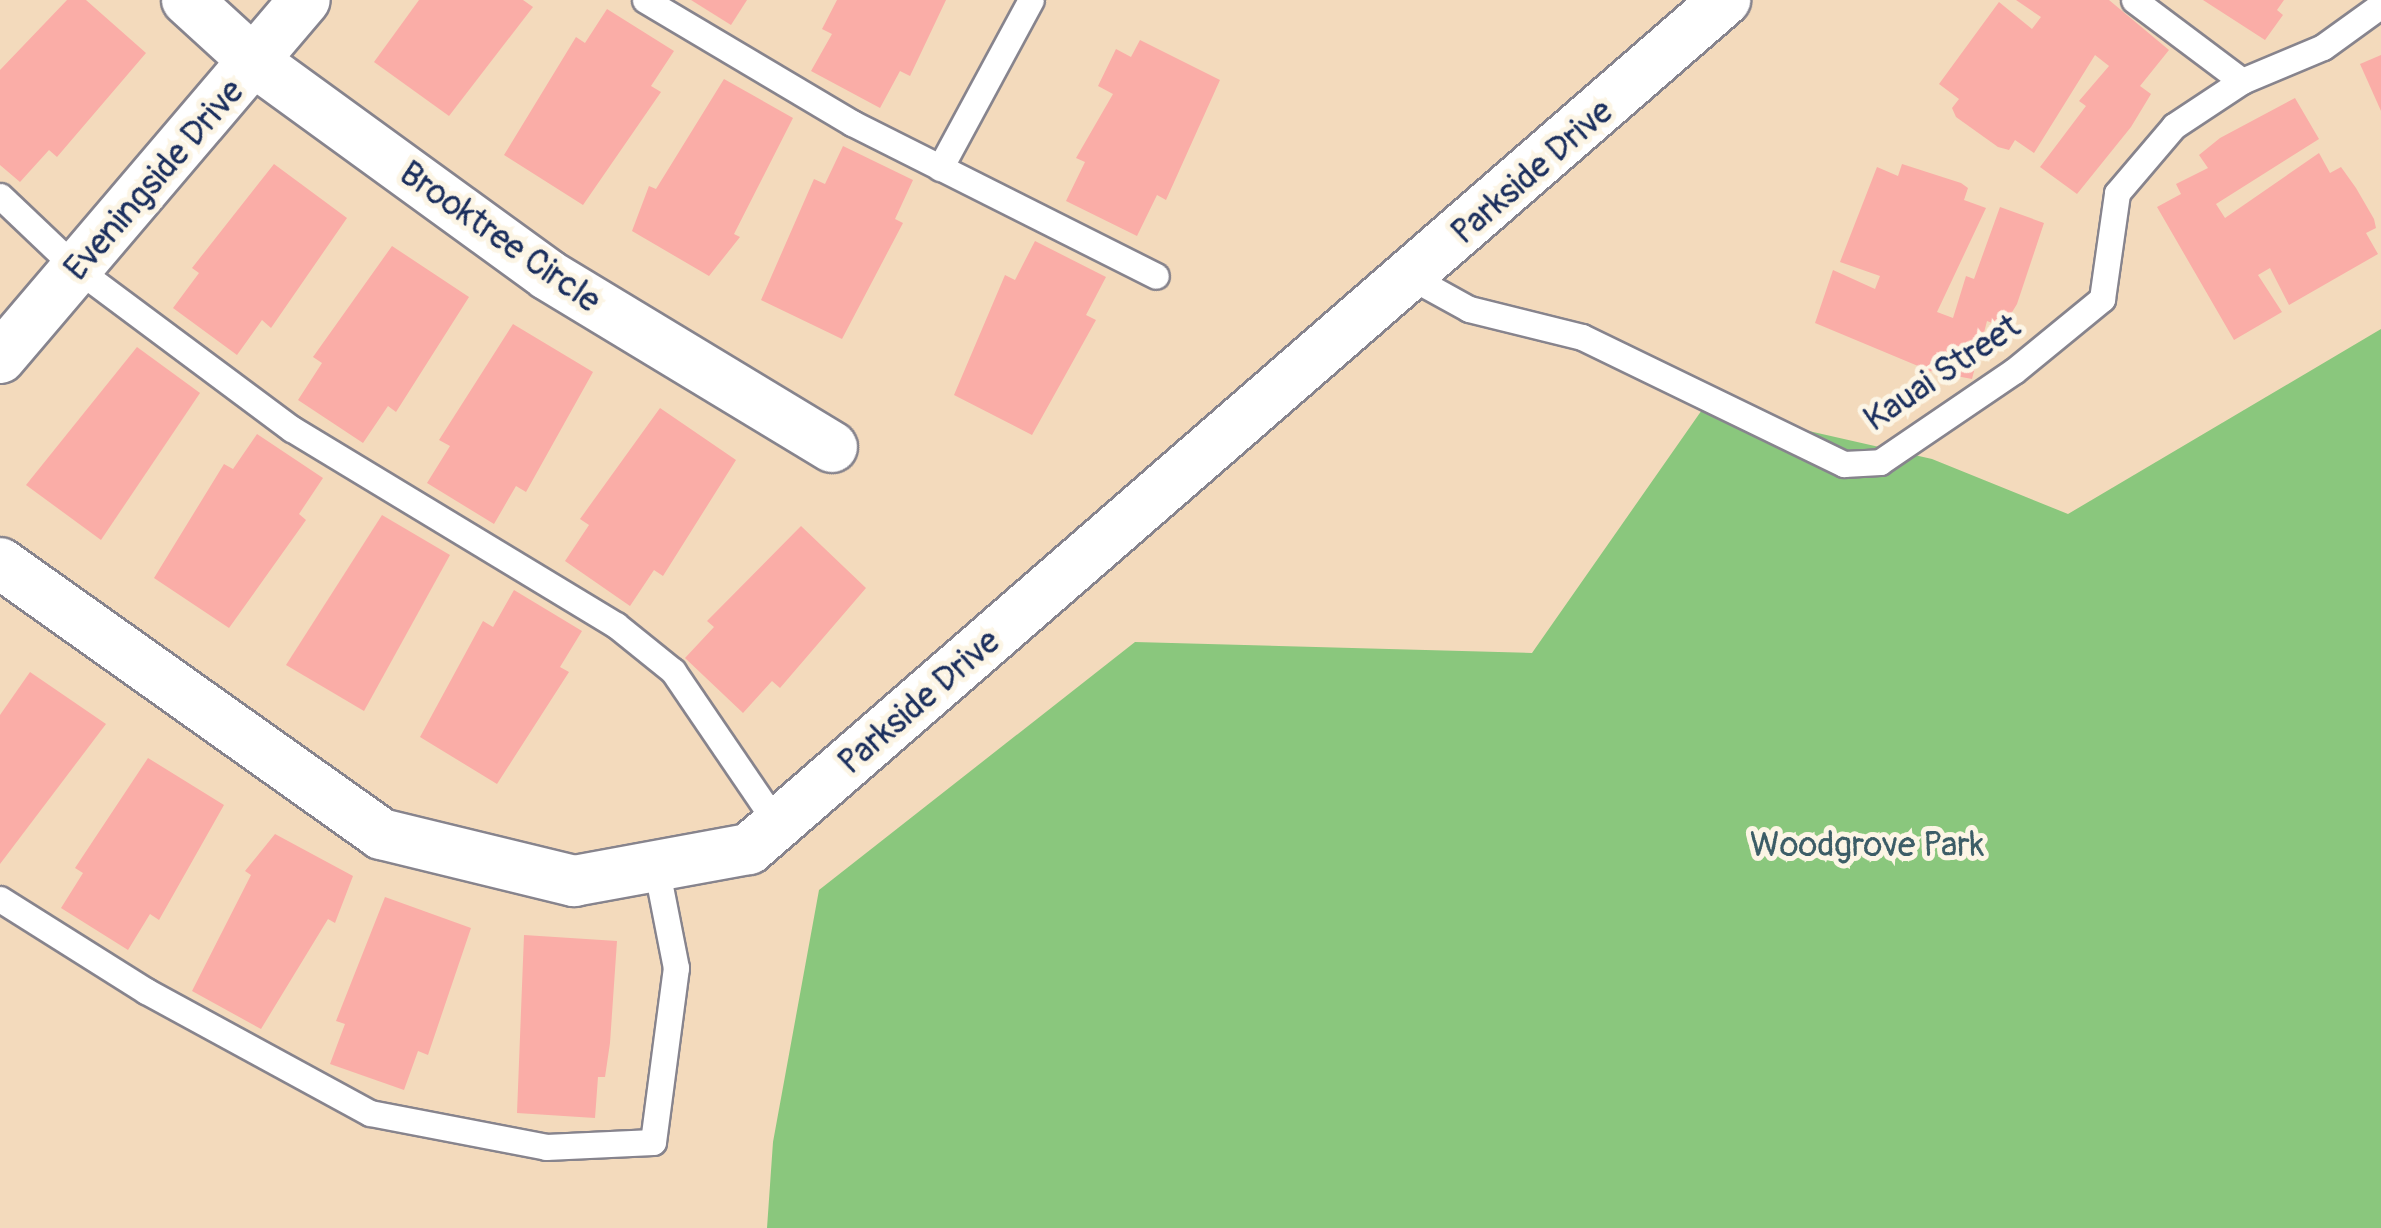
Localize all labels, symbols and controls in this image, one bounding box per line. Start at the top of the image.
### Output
street label: Eveningside Drive [55,71,253,289]
street label: Parkside Drive [1443,90,1621,254]
street label: Brooktree Circle [392,152,608,322]
street label: Kauai Street [1856,305,2028,441]
street label: Parkside Drive [830,620,1008,784]
park label: Woodgrove Park [1750,824,1984,866]

